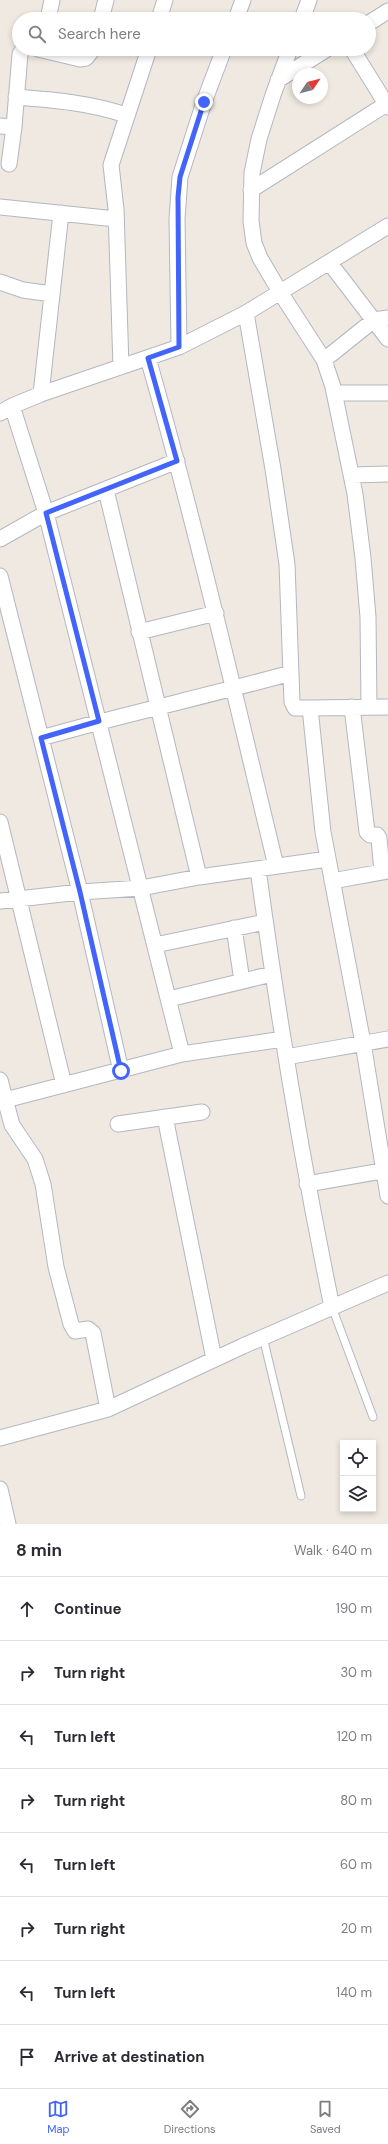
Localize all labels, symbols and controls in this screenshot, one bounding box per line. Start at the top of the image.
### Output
search box [12,12,376,56]
icon: search [26,23,48,45]
text: Search here [58,24,141,44]
north arrow [292,68,328,104]
route end [195,93,213,111]
route start [112,1062,130,1080]
map controls [340,1440,376,1512]
button: locate [340,1440,376,1476]
button: layers [340,1476,376,1512]
text: 8 min [16,1539,62,1561]
text: Walk · 640 m [294,1542,372,1559]
icon: ahead [16,1598,38,1620]
text: Continue [54,1599,122,1619]
text: 190 m [336,1600,372,1617]
icon: right [16,1662,38,1684]
text: Turn right [54,1663,125,1683]
text: 30 m [340,1664,372,1681]
icon: left [16,1726,38,1748]
text: Turn left [54,1727,115,1747]
text: 120 m [337,1728,372,1745]
icon: right [16,1790,38,1812]
text: Turn right [54,1791,125,1811]
text: 80 m [340,1792,372,1809]
icon: left [16,1854,38,1876]
text: Turn left [54,1855,115,1875]
text: 60 m [340,1856,372,1873]
icon: right [16,1918,38,1940]
text: Turn right [54,1919,125,1939]
text: 20 m [341,1920,372,1937]
icon: left [16,1982,38,2004]
text: Turn left [54,1983,115,2003]
text: 140 m [336,1984,372,2001]
icon: arrive [16,2046,38,2068]
text: Arrive at destination [54,2047,205,2067]
tab: Map [47,2098,69,2136]
tab: Directions [164,2098,216,2136]
tab: Saved [310,2098,341,2136]

